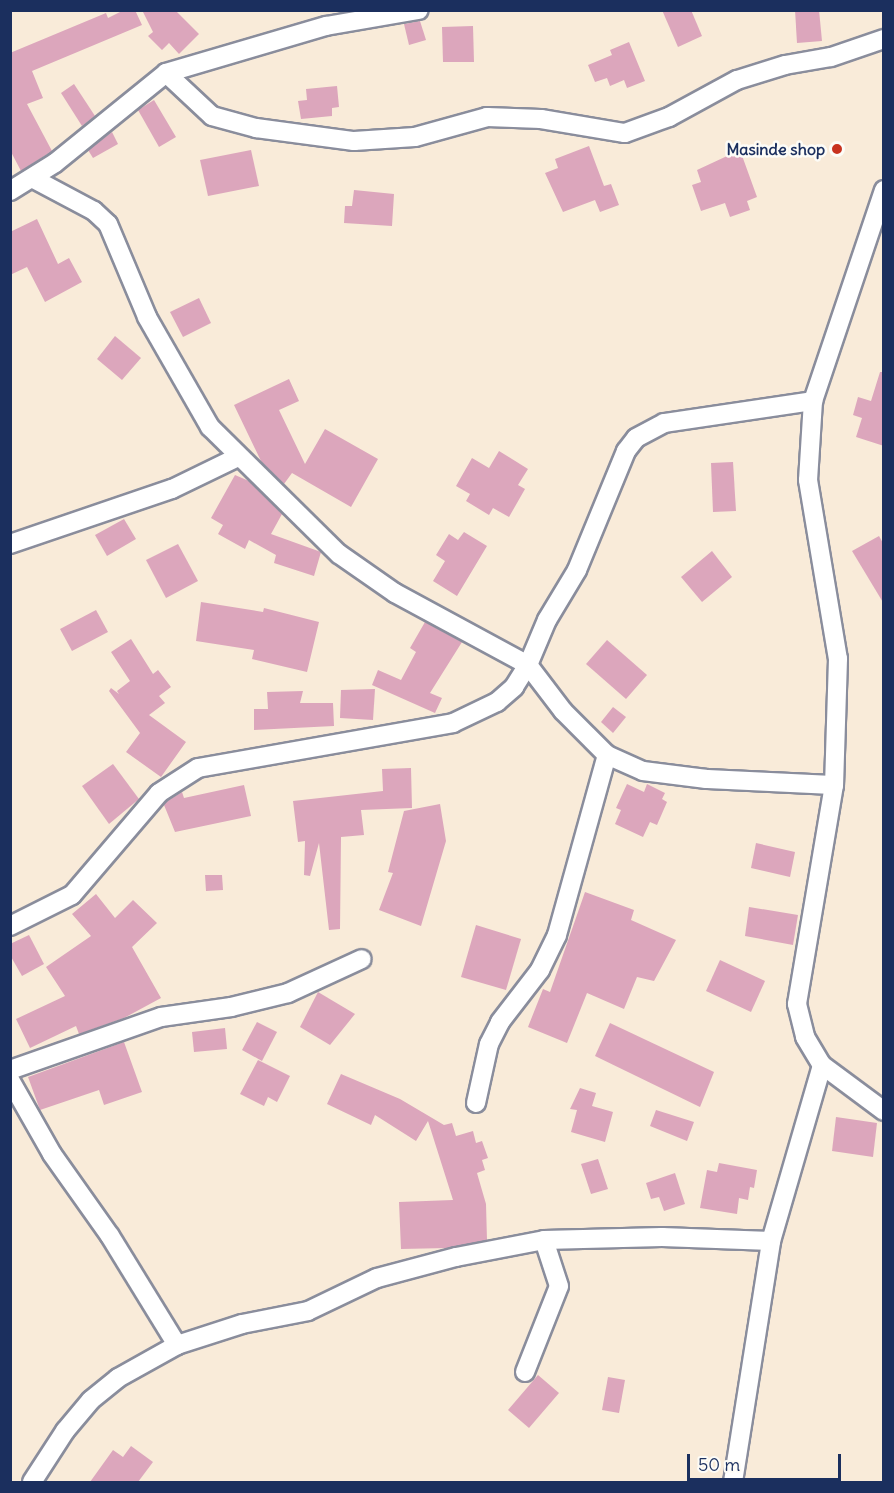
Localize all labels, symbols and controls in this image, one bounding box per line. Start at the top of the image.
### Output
place label: Masinde shop [726,139,825,159]
marker: Masinde shop [830,142,844,156]
scale bar [690,1442,844,1480]
text: 50 m [698,1453,740,1476]

